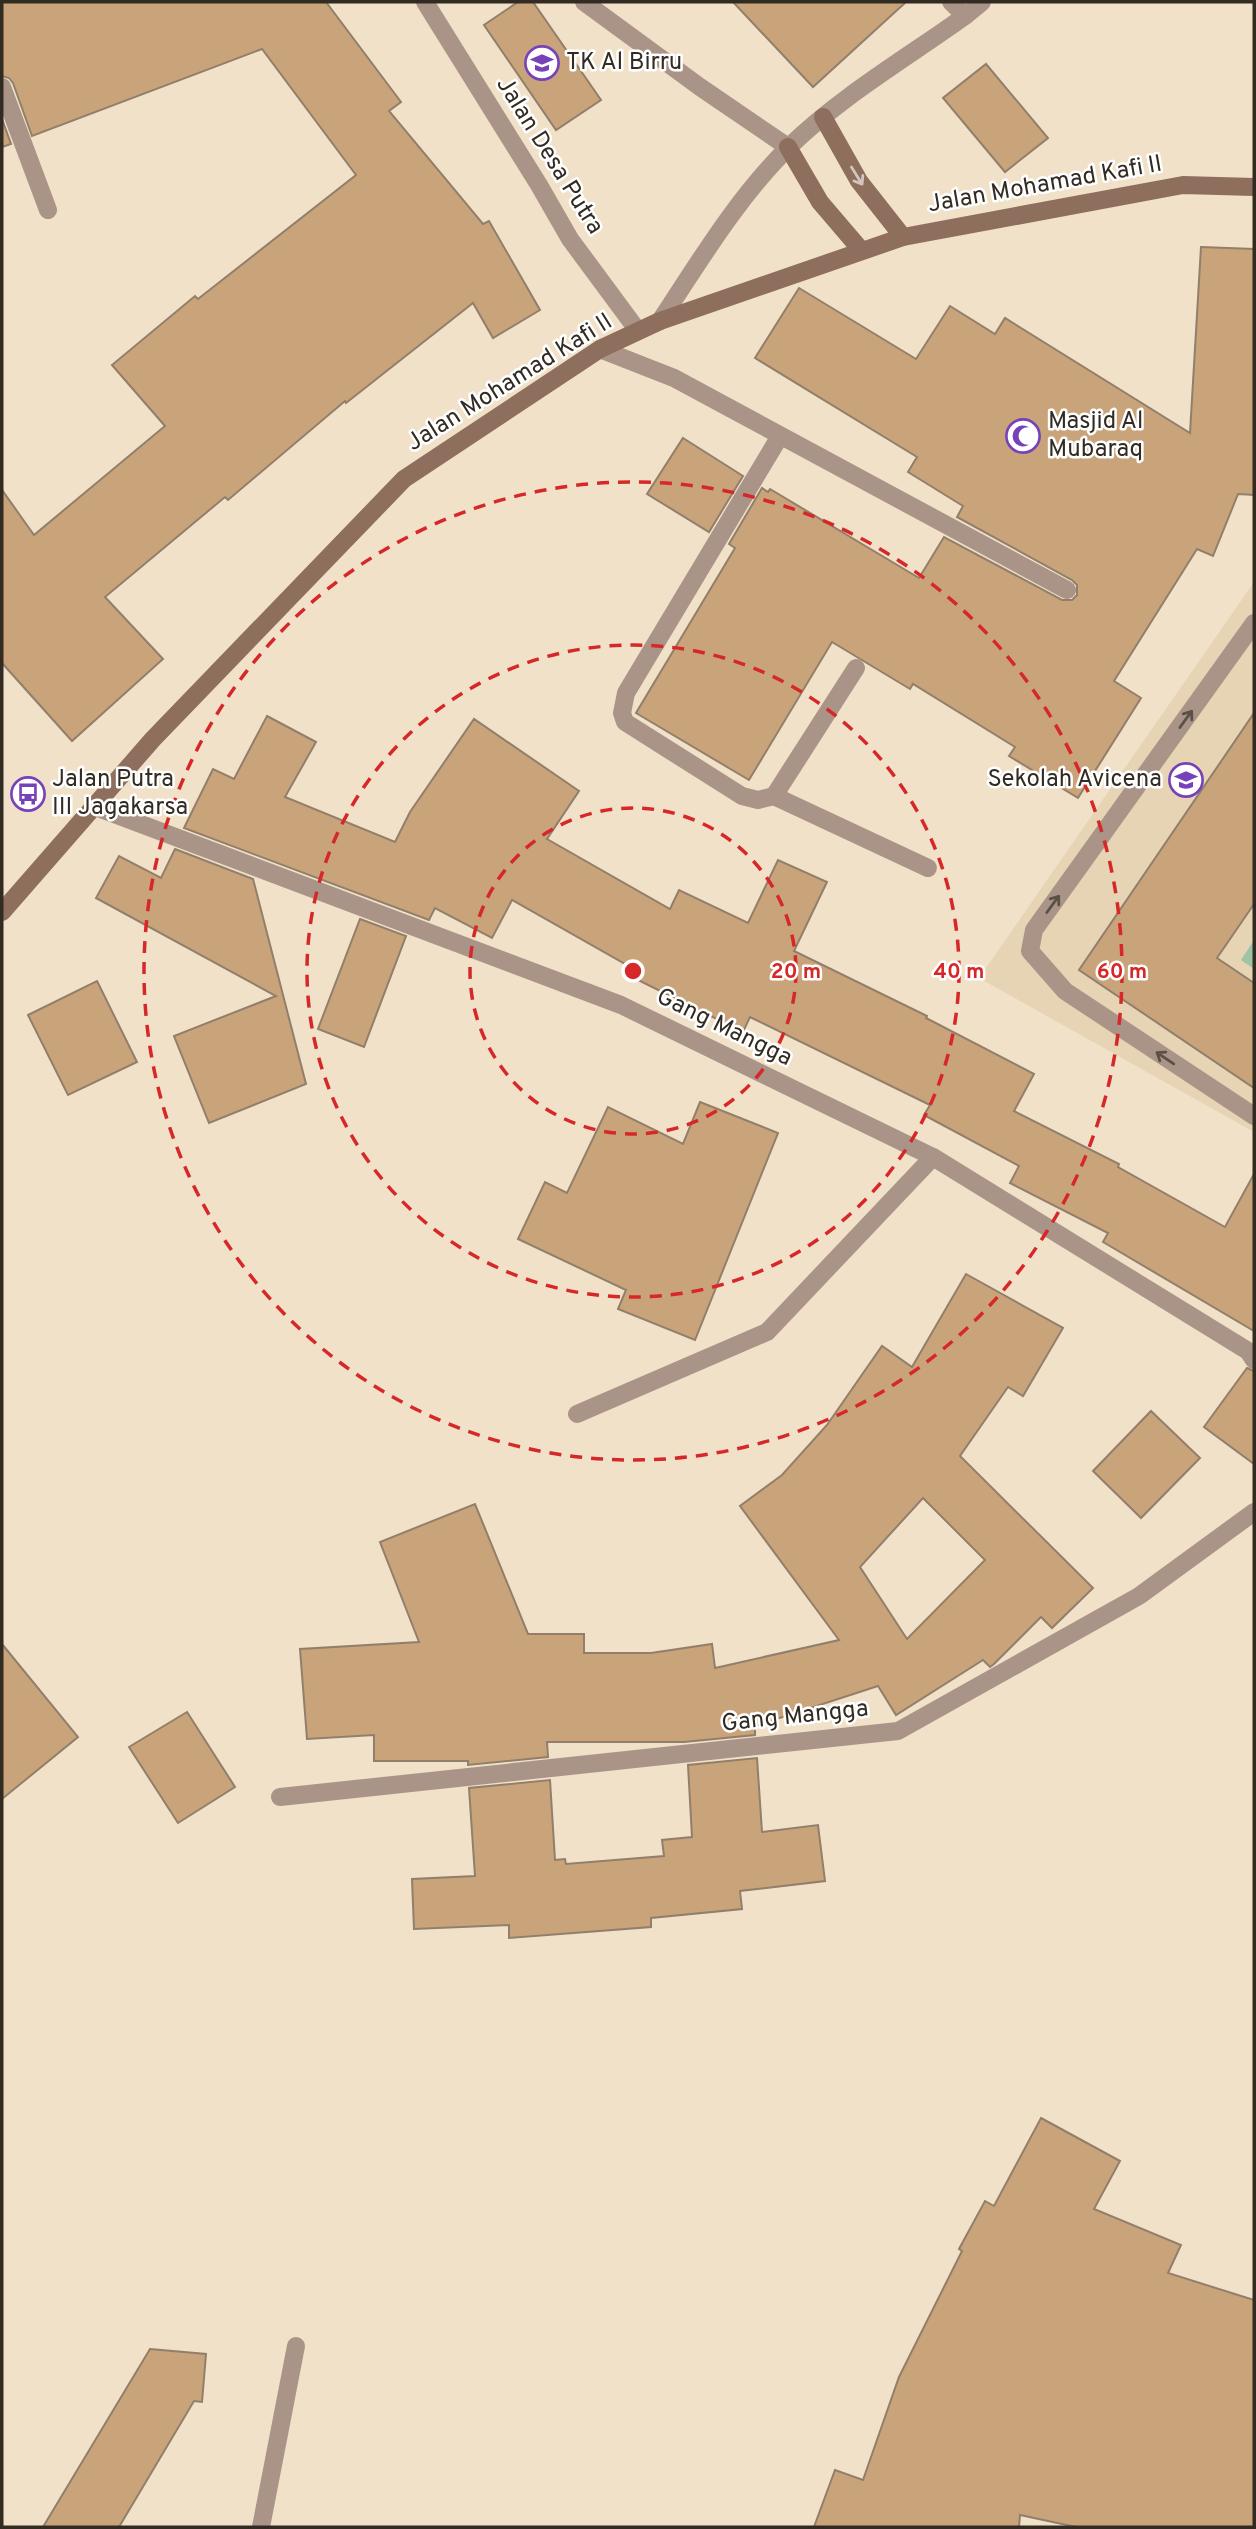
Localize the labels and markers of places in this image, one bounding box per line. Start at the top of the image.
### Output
school or university icon: TK Al Birru [523,44,561,82]
place label: TK Al Birru [566,48,682,78]
place label: Masjid Al Mubaraq [1048,407,1143,465]
mosque icon: Masjid Al Mubaraq [1004,417,1042,455]
school or university icon: Sekolah Avicena [1167,761,1205,799]
place label: Jalan Putra III Jagakarsa [52,765,188,823]
place label: Sekolah Avicena [988,765,1162,795]
bus stop icon: Jalan Putra III Jagakarsa [9,775,47,813]
centre of rings [621,959,645,983]

